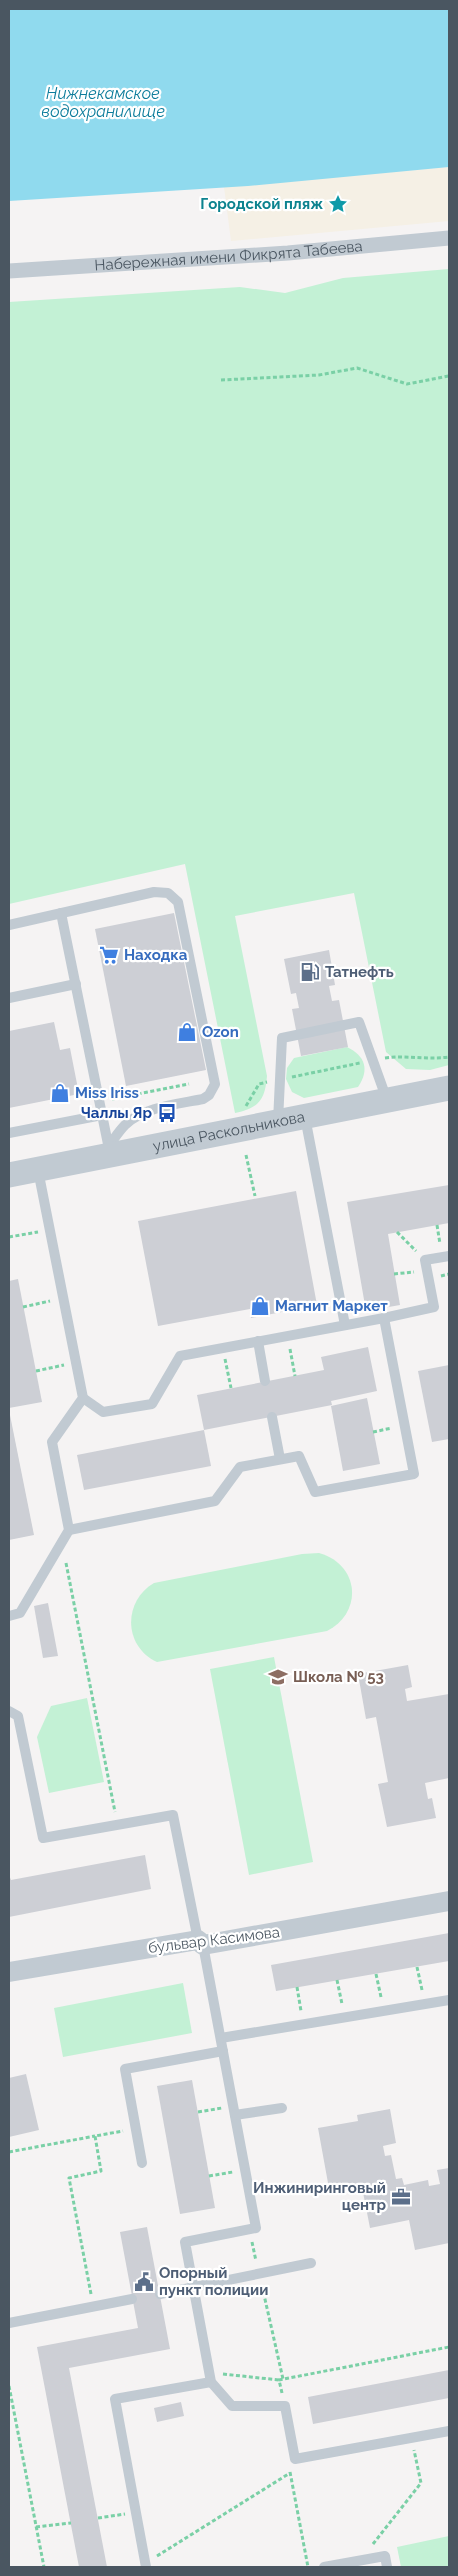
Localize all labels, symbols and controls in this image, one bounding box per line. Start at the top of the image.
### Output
water label: Нижнекамское водохранилище [41,84,165,121]
place icon: Городской пляж [327,193,349,215]
place label: Городской пляж [200,195,323,213]
street label: Набережная имени Фикрята Табеева [94,237,363,274]
supermarket icon: Находка [98,944,120,966]
place label: Находка [124,946,188,964]
fuel station icon: Татнефть [299,961,321,983]
place label: Татнефть [325,963,394,981]
shop icon: Ozon [176,1021,198,1043]
place label: Ozon [202,1023,239,1041]
shop icon: Miss Iriss [49,1082,71,1104]
place label: Miss Iriss [75,1084,139,1102]
bus stop icon: Чаллы Яр [156,1102,178,1124]
place label: Чаллы Яр [81,1104,152,1122]
street label: улица Раскольникова [151,1108,306,1155]
shop icon: Магнит Маркет [249,1295,271,1317]
place label: Магнит Маркет [275,1297,388,1315]
school or university icon: Школа № 53 [267,1666,289,1688]
place label: Школа № 53 [293,1668,384,1686]
street label: бульвар Касимова [147,1923,281,1957]
place label: Инжиниринговый центр [253,2179,386,2214]
office icon: Инжиниринговый центр [390,2186,412,2208]
place label: Опорный пункт полиции [159,2264,268,2299]
public building icon: Опорный пункт полиции [133,2271,155,2293]

